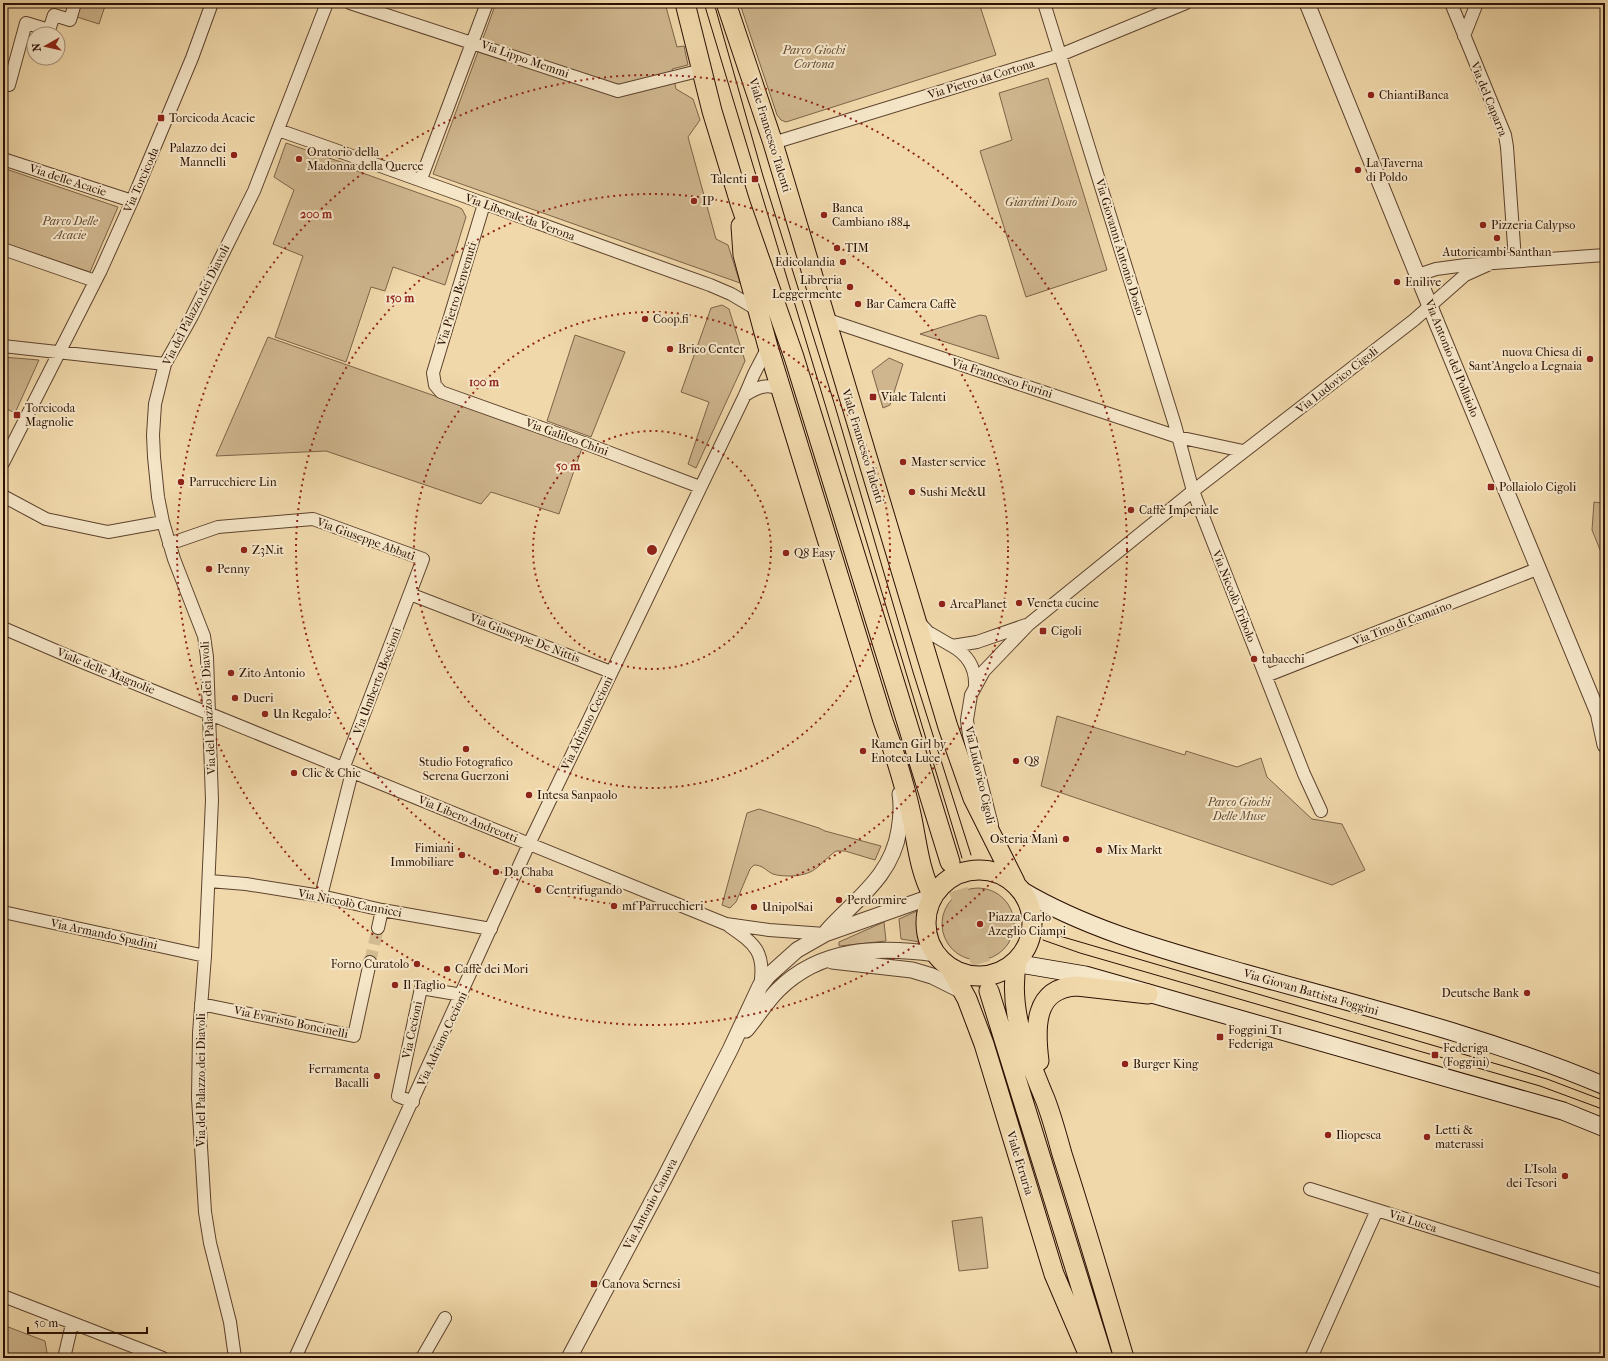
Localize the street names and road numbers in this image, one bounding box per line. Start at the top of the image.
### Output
street label: Via Lippo Memmi [478,37,571,81]
street label: Via Pietro da Cortona [925,56,1036,102]
street label: Via del Caparra [1467,59,1510,139]
street label: Viale Francesco Talenti [746,75,794,194]
street label: Via Torcicoda [120,145,162,216]
street label: Via delle Acacie [27,161,108,199]
street label: Via Giovanni Antonio Dosio [1092,176,1147,317]
street label: Via Liberale da Verona [462,190,577,244]
street label: Via Pietro Benvenuti [434,240,480,348]
street label: Via del Palazzo dei Diavoli [159,242,233,369]
street label: Via Antonio del Pollaiolo [1422,296,1482,419]
street label: Via Ludovico Cigoli [1293,343,1381,417]
street label: Via Francesco Furini [949,355,1055,401]
street label: Viale Francesco Talenti [839,386,887,505]
street label: Via Galileo Chini [523,415,611,459]
street label: Via Giuseppe Abbati [314,514,418,563]
street label: Via Niccolò Tribolo [1209,547,1259,644]
street label: Via Tino di Camaino [1350,598,1453,649]
street label: Via Giuseppe De Nittis [467,610,583,666]
street label: Via Umberto Boccioni [350,625,404,737]
street label: Via del Palazzo dei Diavoli [197,640,219,776]
street label: Viale delle Magnolie [54,645,157,697]
street label: Via Adriano Cecioni [558,673,616,773]
street label: Via Ludovico Cigoli [962,724,998,826]
street label: Via Libero Andreotti [415,792,520,846]
street label: Via Niccolò Cannicci [296,886,404,920]
street label: Via Armando Spadini [48,916,159,952]
street label: Via Giovan Battista Foggini [1241,966,1381,1018]
street label: Via Adriano Cecioni [414,989,470,1089]
street label: Via Cecioni [399,999,425,1061]
street label: Via Evaristo Boncinelli [232,1003,350,1041]
street label: Via del Palazzo dei Diavoli [194,1013,208,1148]
street label: Viale Etruria [1003,1128,1037,1197]
street label: Via Antonio Canova [620,1156,680,1253]
street label: Via Lucca [1386,1206,1439,1235]

